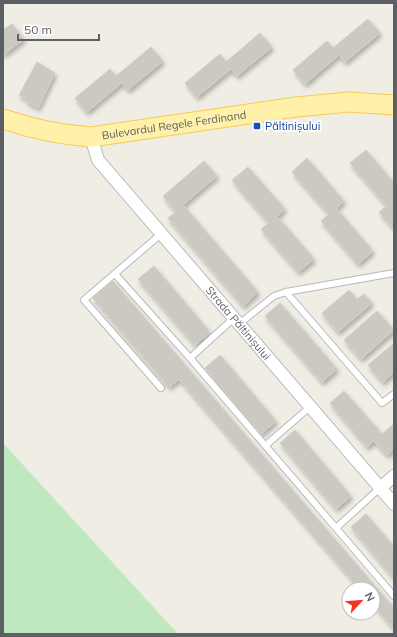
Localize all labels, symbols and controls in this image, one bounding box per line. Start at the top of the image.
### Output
scale bar [18,16,99,42]
text: 50 m [24,22,52,37]
street label: Bulevardul Regele Ferdinand [101,107,247,142]
place label: Păltinișului [265,119,320,134]
marker: Păltinișului [252,121,262,131]
street label: Strada Păltinișului [203,283,274,363]
north arrow [341,581,381,621]
text: N [362,590,378,603]

